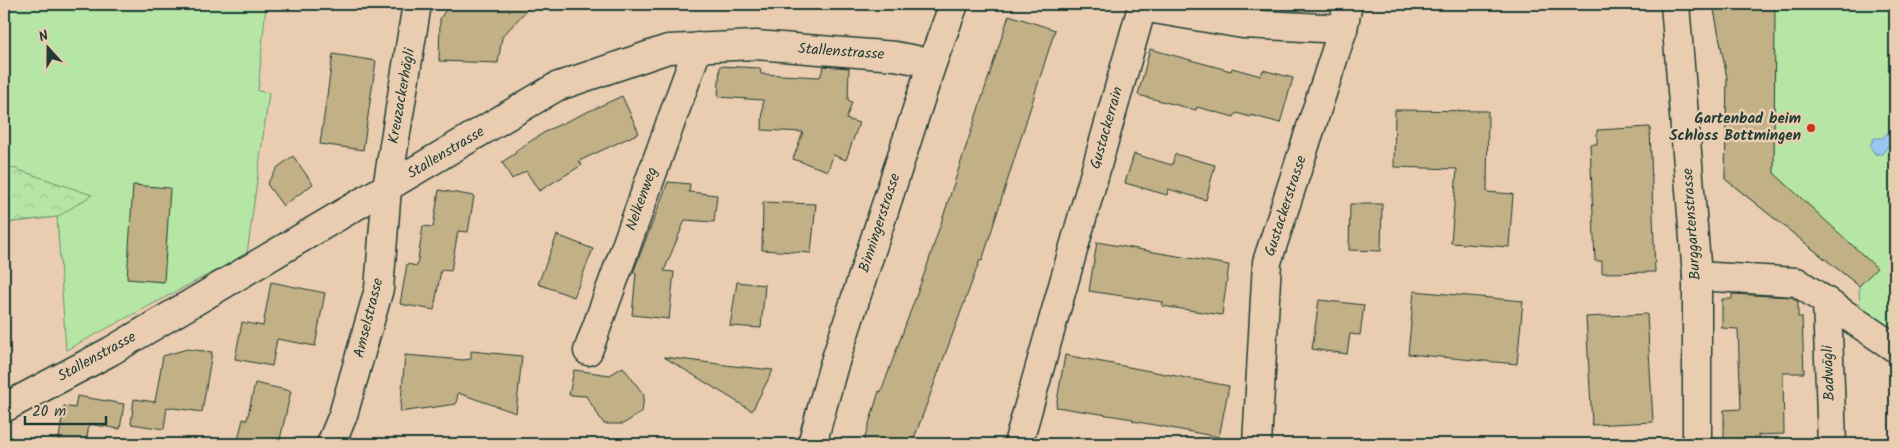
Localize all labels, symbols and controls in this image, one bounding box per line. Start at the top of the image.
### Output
north arrow [22,22,72,72]
text: N [36,25,52,49]
street label: Stallenstrasse [797,37,885,67]
street label: Kreuzackerhägli [382,45,422,146]
street label: Gustackerrain [1084,84,1130,172]
place label: Gartenbad beim Schloss Bottmingen [1669,107,1801,148]
street label: Stallenstrasse [403,120,490,186]
marker: Gartenbad beim Schloss Bottmingen [1805,122,1817,134]
street label: Gustackerstrasse [1258,152,1314,260]
street label: Nelkenweg [619,164,665,234]
street label: Burggartenstrasse [1676,167,1708,281]
street label: Binningerstrasse [853,170,907,276]
street label: Amselstrasse [347,275,391,360]
street label: Stallenstrasse [53,325,141,388]
street label: Badwägli [1816,343,1842,401]
scale bar [25,393,106,425]
text: 20 m [32,400,66,424]

